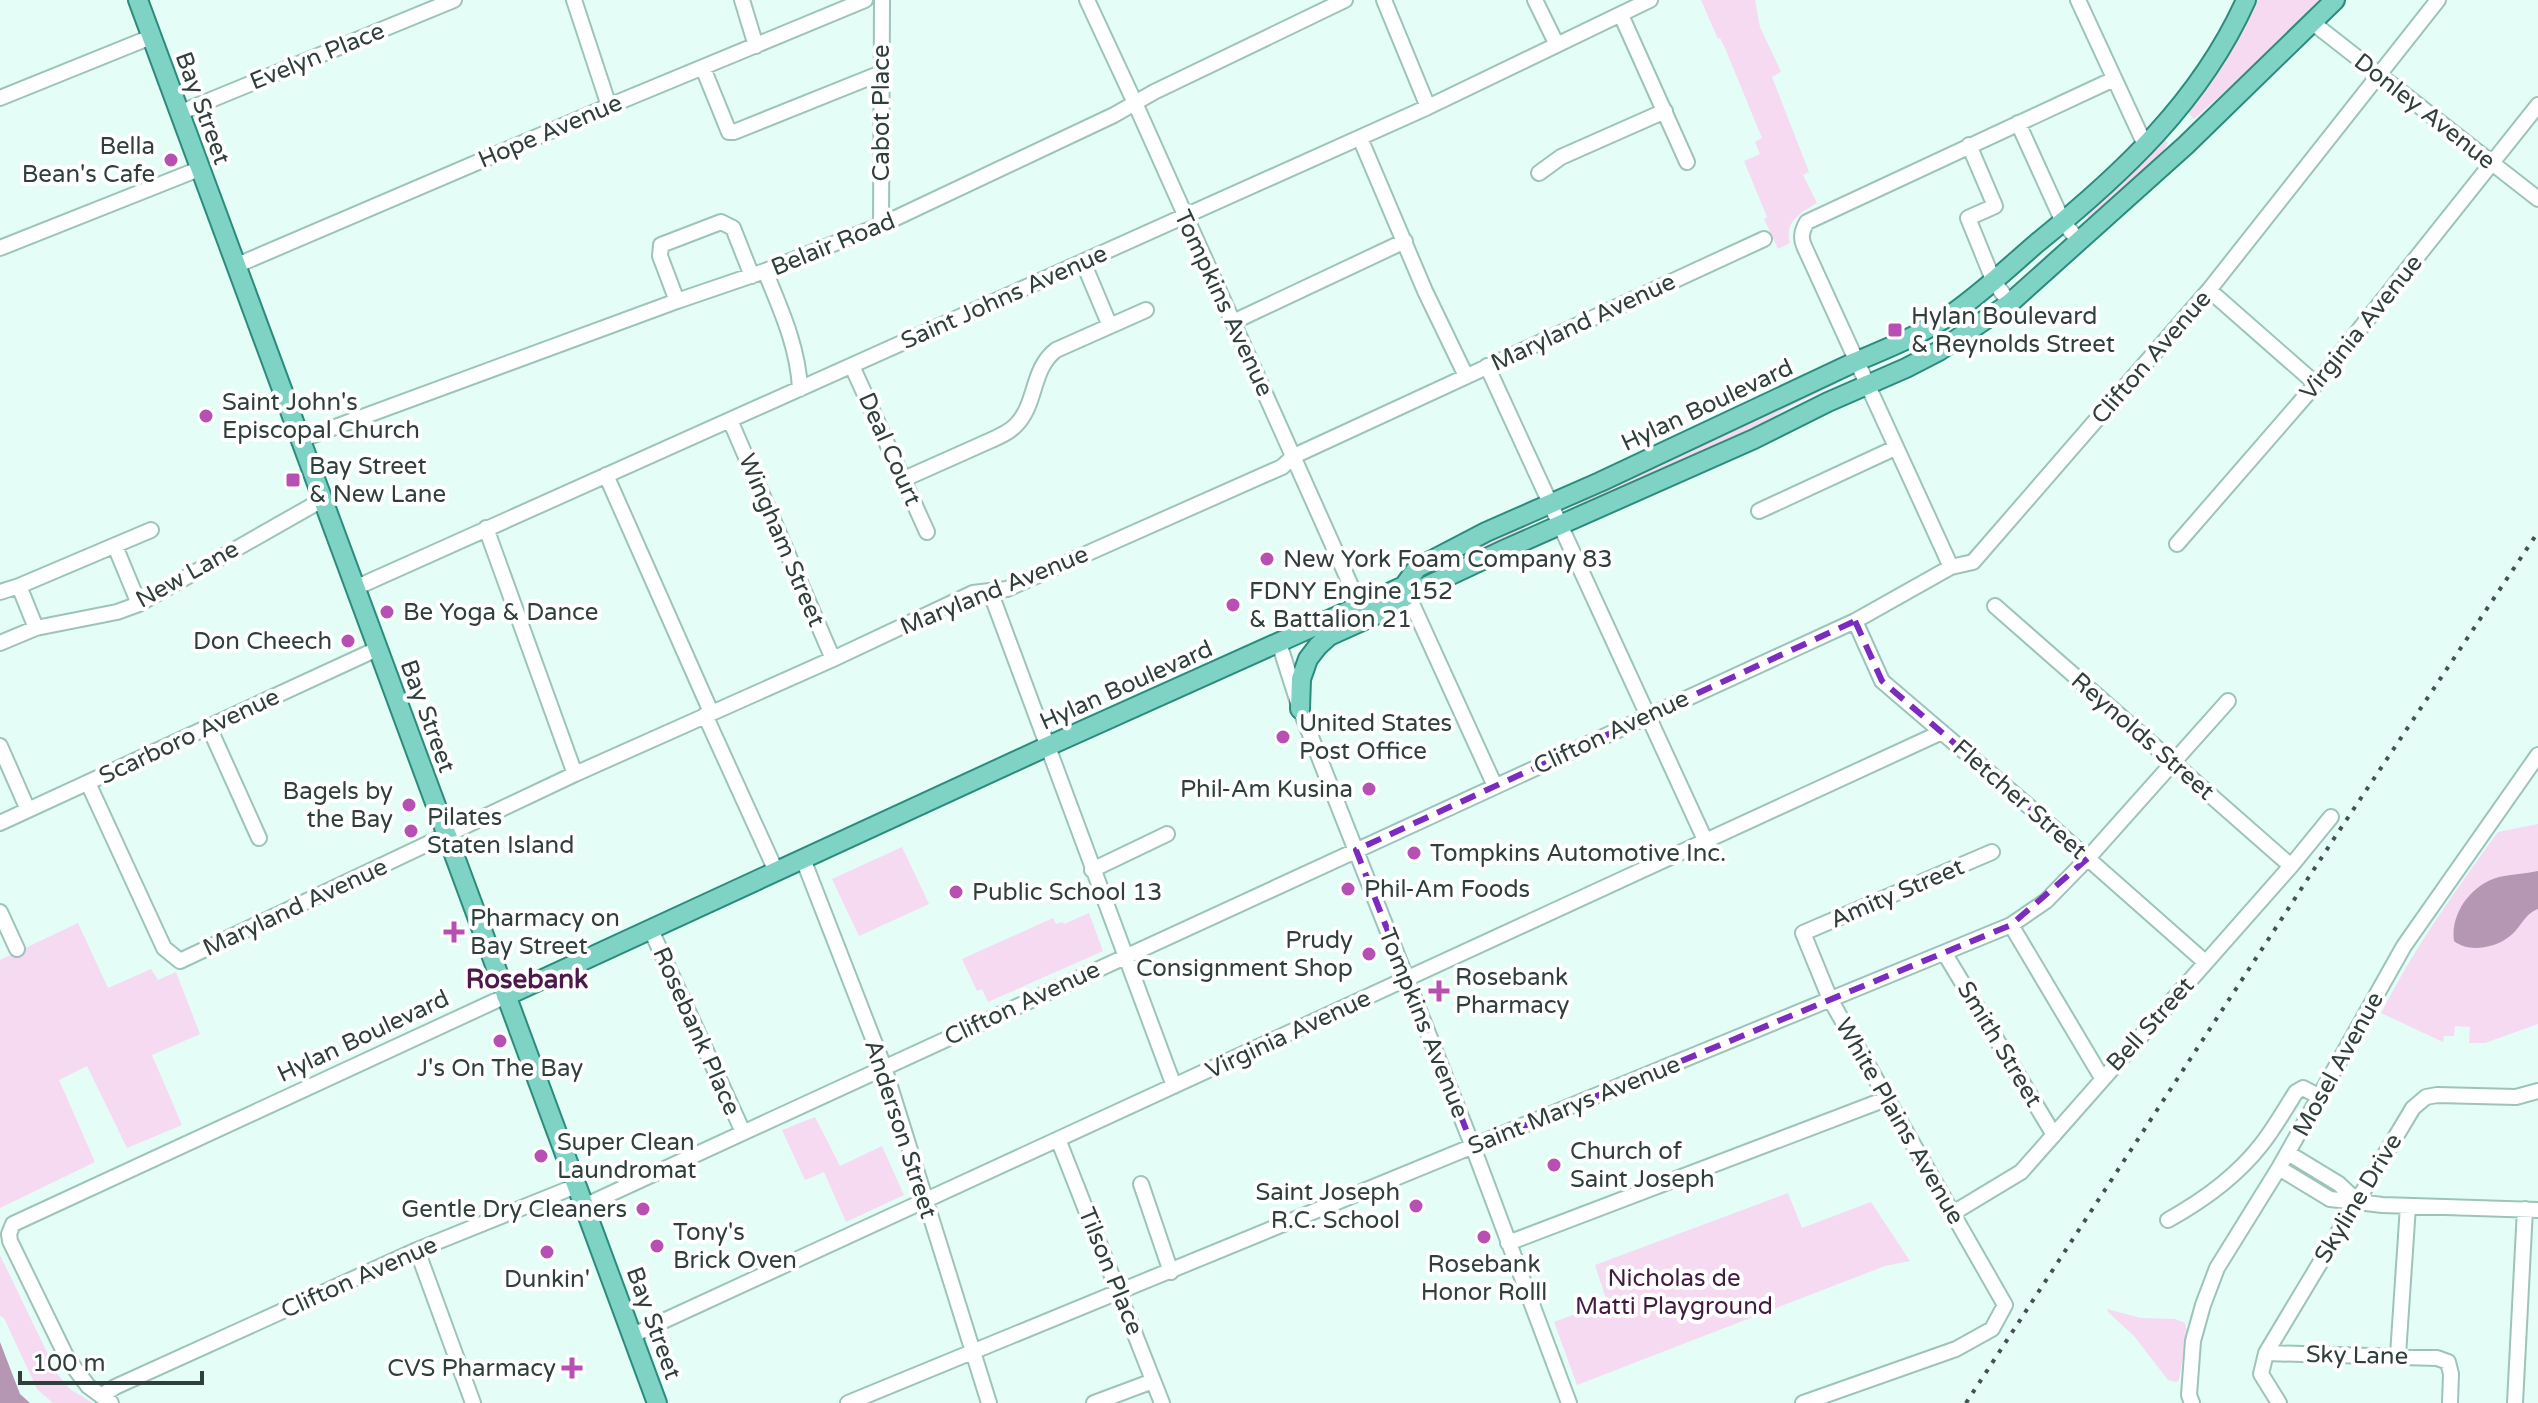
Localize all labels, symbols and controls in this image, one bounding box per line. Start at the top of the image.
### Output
street label: Evelyn Place [246,16,389,97]
street label: Cabot Place [867,45,896,181]
street label: Donley Avenue [2348,47,2501,176]
street label: Bay Street [169,48,236,168]
street label: Hope Avenue [474,88,626,175]
place label: Bella Bean's Cafe [22,132,155,189]
marker: Bella Bean's Cafe [162,151,180,169]
street label: Tompkins Avenue [1168,205,1279,401]
street label: Belair Road [767,206,899,282]
street label: Saint Johns Avenue [897,239,1112,356]
street label: Virginia Avenue [2294,249,2429,406]
street label: Maryland Avenue [1486,267,1680,378]
street label: Clifton Avenue [2085,284,2217,430]
place label: Hylan Boulevard & Reynolds Street [1911,302,2115,359]
marker: Hylan Boulevard & Reynolds Street [1886,321,1904,339]
street label: Hylan Boulevard [1617,353,1798,458]
place label: Saint John's Episcopal Church [222,388,420,445]
street label: Deal Court [852,388,927,510]
marker: Saint John's Episcopal Church [197,407,215,425]
street label: Wingham Street [732,450,831,631]
place label: Bay Street & New Lane [309,452,446,509]
marker: Bay Street & New Lane [284,471,302,489]
street label: New Lane [131,534,244,615]
street label: Maryland Avenue [896,540,1092,641]
place label: New York Foam Company 83 [1283,545,1613,574]
marker: New York Foam Company 83 [1258,550,1276,568]
place label: FDNY Engine 152 & Battalion 21 [1249,577,1453,634]
marker: FDNY Engine 152 & Battalion 21 [1224,596,1242,614]
place label: Be Yoga & Dance [403,598,598,627]
marker: Be Yoga & Dance [378,603,396,621]
place label: Don Cheech [193,627,332,656]
marker: Don Cheech [339,632,357,650]
street label: Hylan Boulevard [1035,634,1217,737]
street label: Bay Street [394,656,461,776]
street label: Reynolds Street [2065,666,2220,806]
street label: Scarboro Avenue [94,682,284,791]
street label: Clifton Avenue [1529,684,1693,781]
place label: United States Post Office [1299,709,1452,766]
marker: United States Post Office [1274,728,1292,746]
street label: Fletcher Street [1947,733,2093,865]
place label: Phil-Am Kusina [1180,775,1353,804]
place label: Bagels by the Bay [283,777,393,834]
marker: Phil-Am Kusina [1360,780,1378,798]
marker: Bagels by the Bay [400,796,418,814]
place label: Pilates Staten Island [427,803,574,860]
marker: Pilates Staten Island [402,822,420,840]
place label: Tompkins Automotive Inc. [1430,839,1726,868]
marker: Tompkins Automotive Inc. [1405,844,1423,862]
street label: Maryland Avenue [198,852,392,963]
street label: Amity Street [1826,852,1968,935]
place label: Phil-Am Foods [1364,875,1530,904]
place label: Public School 13 [972,878,1162,907]
marker: Phil-Am Foods [1339,880,1357,898]
marker: Public School 13 [947,883,965,901]
place label: Pharmacy on Bay Street [470,904,620,961]
marker: Pharmacy on Bay Street [445,923,463,941]
street label: Tompkins Avenue [1372,924,1475,1122]
place label: Prudy Consignment Shop [1136,926,1353,983]
street label: Rosebank Place [646,943,747,1120]
marker: Prudy Consignment Shop [1360,945,1378,963]
street label: Clifton Avenue [940,955,1104,1052]
place label: Rosebank Pharmacy [1455,963,1570,1020]
district label: Rosebank [466,964,588,995]
street label: Bell Street [2100,971,2200,1077]
street label: Smith Street [1951,976,2048,1112]
marker: Rosebank Pharmacy [1430,982,1448,1000]
street label: Hylan Boulevard [273,984,454,1089]
street label: Virginia Avenue [1201,984,1375,1085]
street label: Mosel Avenue [2287,987,2390,1142]
street label: White Plains Avenue [1829,1013,1970,1230]
marker: J's On The Bay [491,1032,509,1050]
street label: Anderson Street [858,1036,943,1222]
street label: Saint Marys Avenue [1464,1050,1685,1161]
place label: J's On The Bay [417,1054,583,1083]
place label: Super Clean Laundromat [557,1128,696,1185]
street label: Skyline Drive [2308,1128,2408,1268]
place label: Church of Saint Joseph [1570,1137,1715,1194]
marker: Super Clean Laundromat [532,1147,550,1165]
marker: Church of Saint Joseph [1545,1156,1563,1174]
place label: Saint Joseph R.C. School [1255,1178,1400,1235]
place label: Gentle Dry Cleaners [401,1195,627,1224]
marker: Saint Joseph R.C. School [1407,1197,1425,1215]
marker: Gentle Dry Cleaners [634,1200,652,1218]
street label: Tilson Place [1072,1203,1149,1339]
place label: Tony's Brick Oven [673,1218,797,1275]
marker: Rosebank Honor Rolll [1475,1228,1493,1246]
street label: Clifton Avenue [277,1230,442,1325]
marker: Tony's Brick Oven [648,1237,666,1255]
marker: Dunkin' [538,1243,556,1261]
place label: Rosebank Honor Rolll [1421,1250,1547,1307]
street label: Bay Street [620,1263,687,1383]
park label: Nicholas de Matti Playground [1575,1264,1773,1321]
place label: Dunkin' [504,1265,590,1294]
scale bar [20,1335,202,1385]
street label: Sky Lane [2306,1340,2408,1371]
text: 100 m [32,1349,106,1378]
place label: CVS Pharmacy [387,1354,556,1383]
marker: CVS Pharmacy [563,1359,581,1377]

